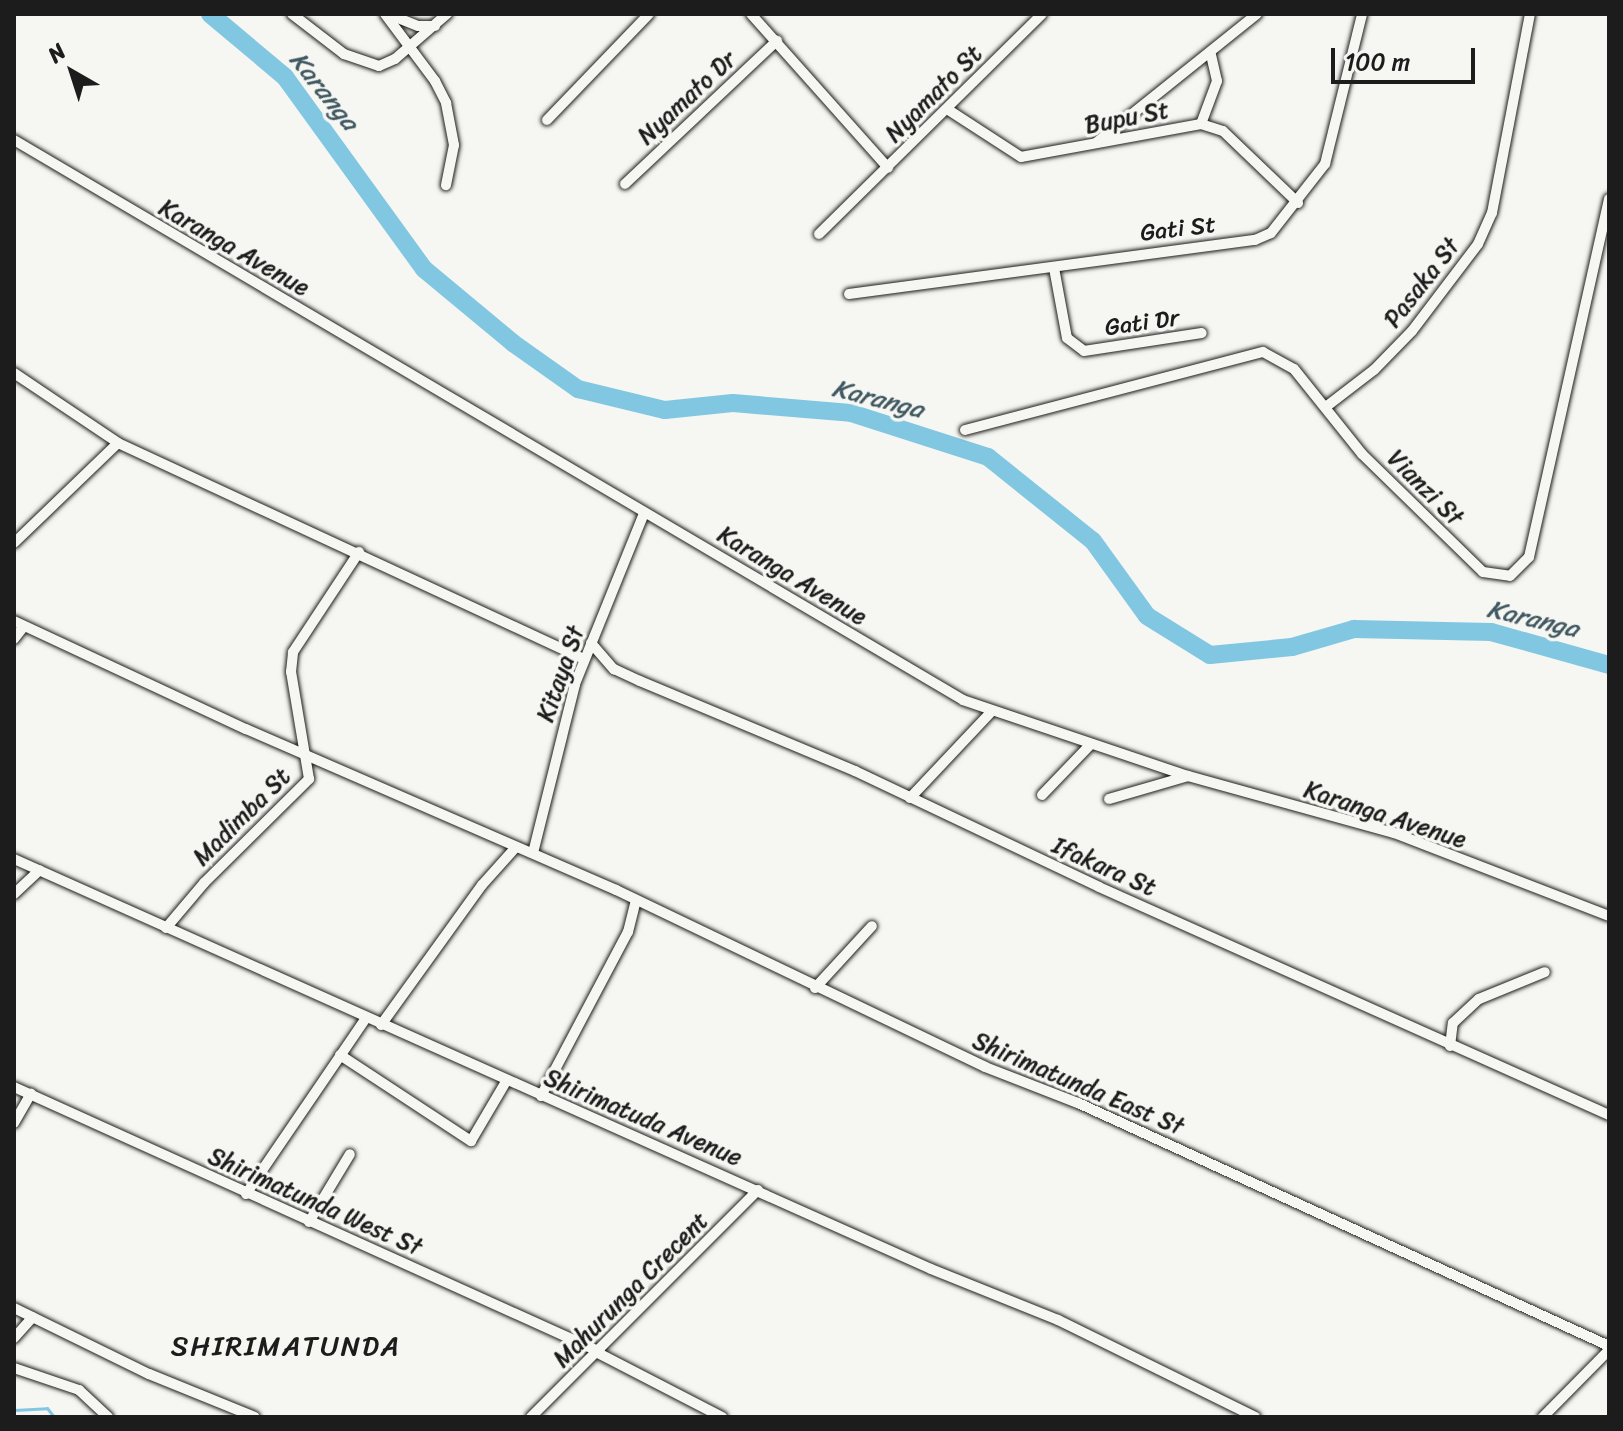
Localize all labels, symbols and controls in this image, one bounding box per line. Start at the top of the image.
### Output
north arrow [32,32,112,112]
scale bar [1335,32,1479,82]
text: N [38,33,75,73]
street label: Nyamato St [880,40,988,148]
text: 100 m [1345,41,1410,83]
water label: Karanga [283,45,365,137]
street label: Nyamato Dr [632,45,742,151]
street label: Bupu St [1082,96,1172,140]
street label: Karanga Avenue [154,193,314,303]
street label: Gati St [1139,210,1217,248]
street label: Pasaka St [1378,232,1466,334]
street label: Gati Dr [1103,304,1181,342]
water label: Karanga [829,373,927,425]
street label: Vianzi St [1381,444,1469,532]
street label: Karanga Avenue [712,520,872,632]
water label: Karanga [1484,593,1582,645]
street label: Kitaya St [531,622,591,726]
street label: Madimba St [187,762,297,872]
street label: Karanga Avenue [1300,775,1470,855]
street label: Ifakara St [1048,831,1160,903]
street label: Shirimatunda East St [968,1026,1188,1142]
street label: Shirimatuda Avenue [540,1063,746,1173]
street label: Shirimatunda West St [203,1142,427,1262]
street label: Mahurunga Crecent [547,1206,715,1374]
district label: SHIRIMATUNDA [173,1329,399,1363]

